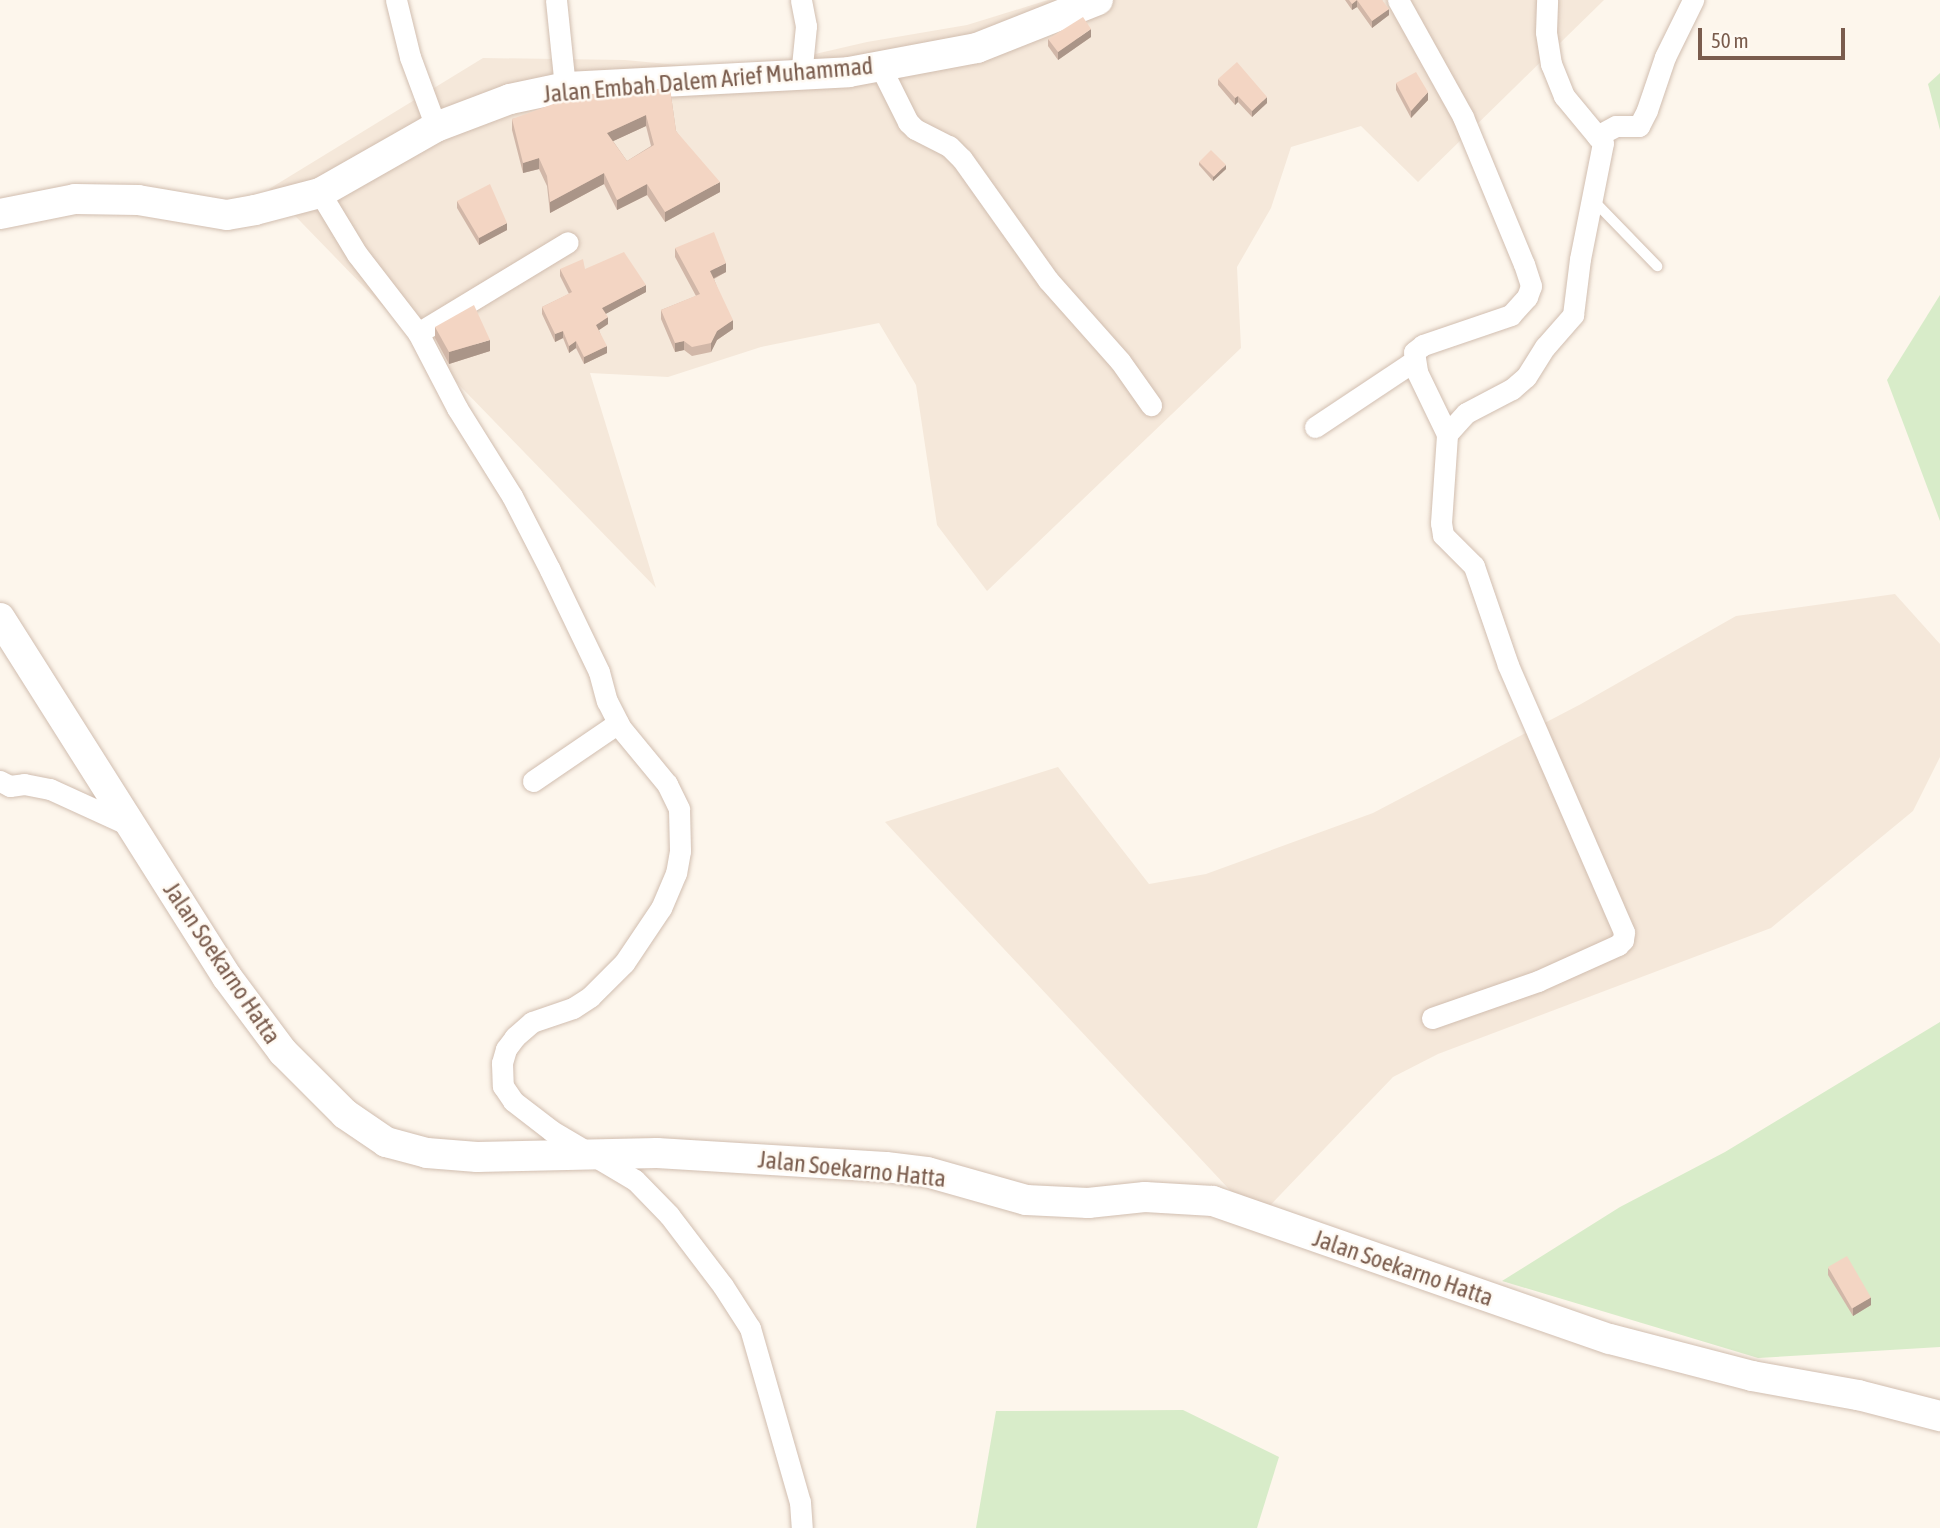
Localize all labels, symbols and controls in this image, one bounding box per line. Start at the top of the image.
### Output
scale bar [1702,14,1849,58]
text: 50 m [1711,28,1749,52]
street label: Jalan Embah Dalem Arief Muhammad [542,51,874,109]
street label: Jalan Soekarno Hatta [157,877,287,1049]
street label: Jalan Soekarno Hatta [757,1145,947,1193]
street label: Jalan Soekarno Hatta [1309,1224,1497,1312]

